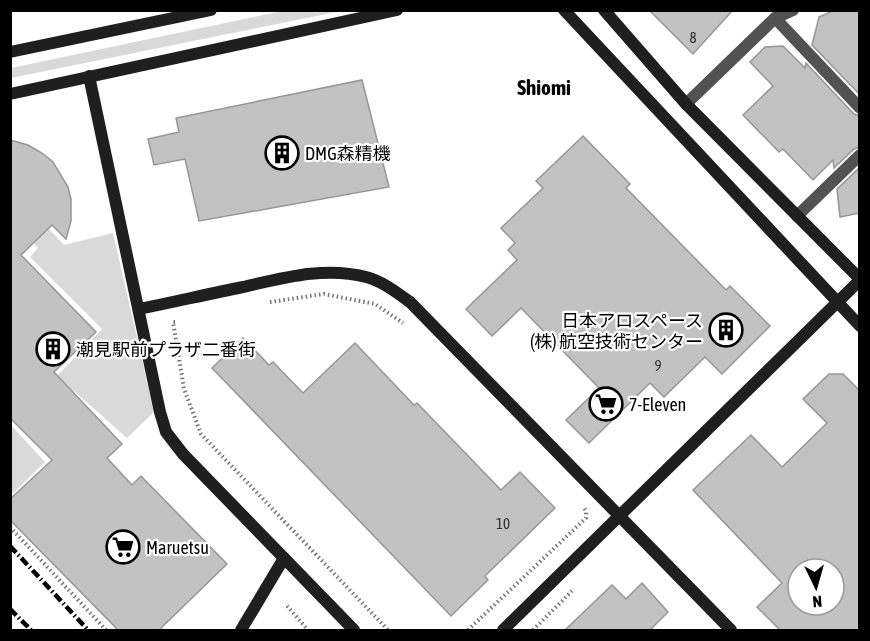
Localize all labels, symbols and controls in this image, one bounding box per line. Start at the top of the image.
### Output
house number: 8 [689,29,697,46]
district label: Shiomi [517,75,571,99]
building icon: DMG森精機 [264,135,300,171]
place label: DMG森精機 [305,143,391,164]
place label: 日本アロスペース (株) 航空技術センター [530,310,703,352]
building icon: 日本アロスペース (株) 航空技術センター [708,312,744,348]
building icon: 潮見駅前プラザ二番街 [35,331,71,367]
place label: 潮見駅前プラザ二番街 [76,339,256,360]
house number: 9 [654,357,662,374]
supermarket icon: 7-Eleven [588,386,624,422]
place label: 7-Eleven [629,394,686,415]
house number: 10 [496,515,510,532]
supermarket icon: Maruetsu [105,529,141,565]
place label: Maruetsu [146,537,209,558]
north arrow [786,557,846,617]
text: N [812,593,823,611]

